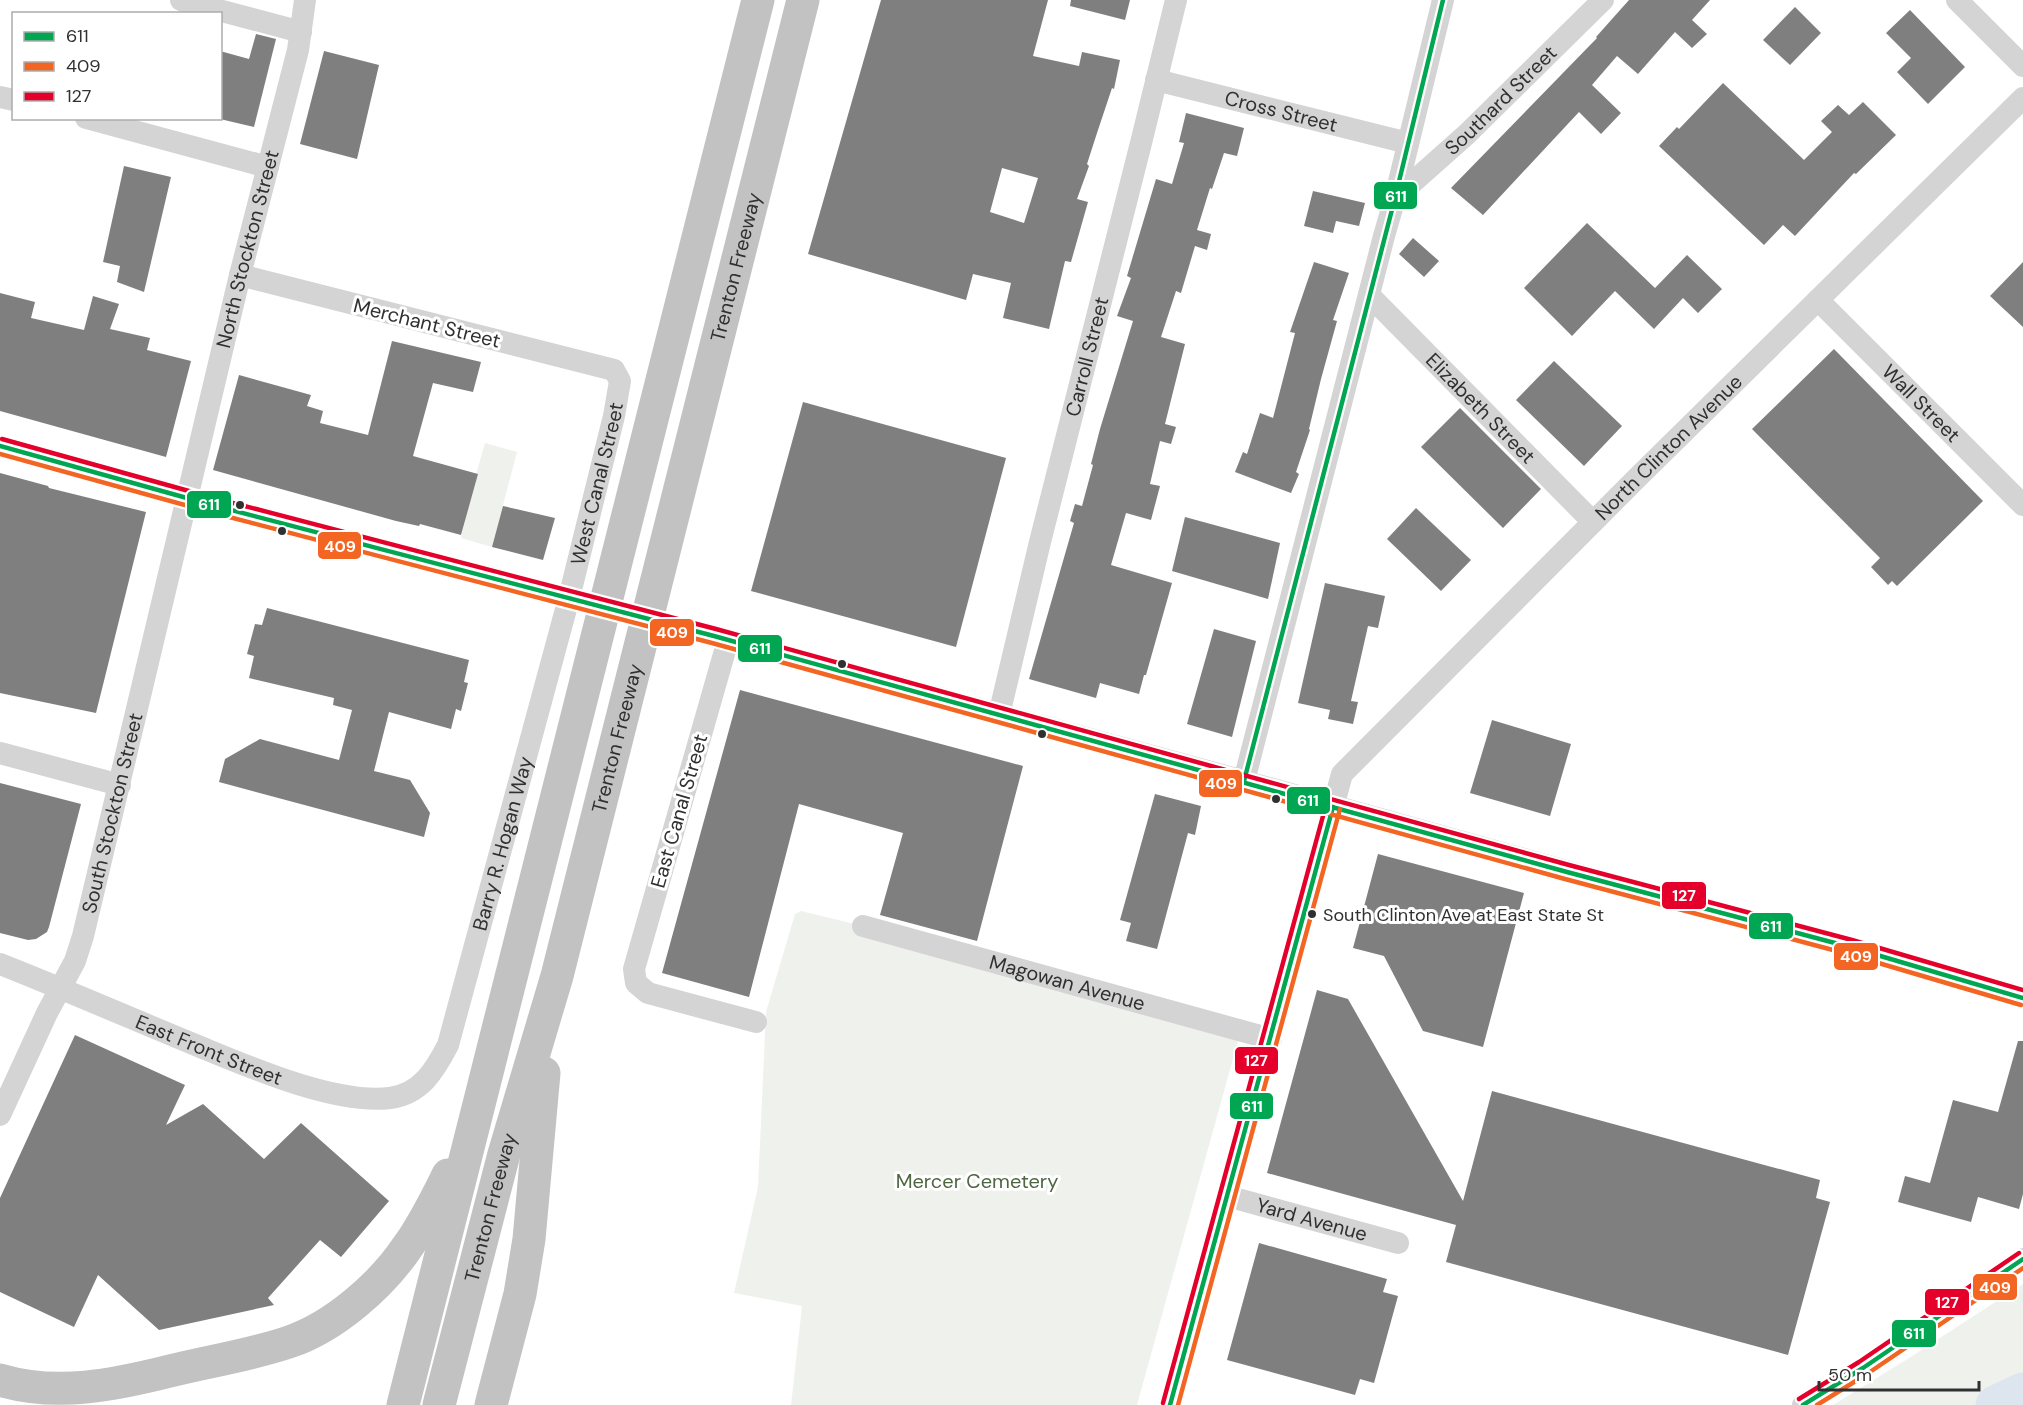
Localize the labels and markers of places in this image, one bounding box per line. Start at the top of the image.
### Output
unlabelled marker [234,499,246,511]
unlabelled marker [276,525,288,537]
unlabelled marker [836,658,848,670]
unlabelled marker [1036,728,1048,740]
unlabelled marker [1270,793,1282,805]
place label: South Clinton Ave at East State St [1323,903,1604,927]
marker: South Clinton Ave at East State St [1306,908,1318,920]

